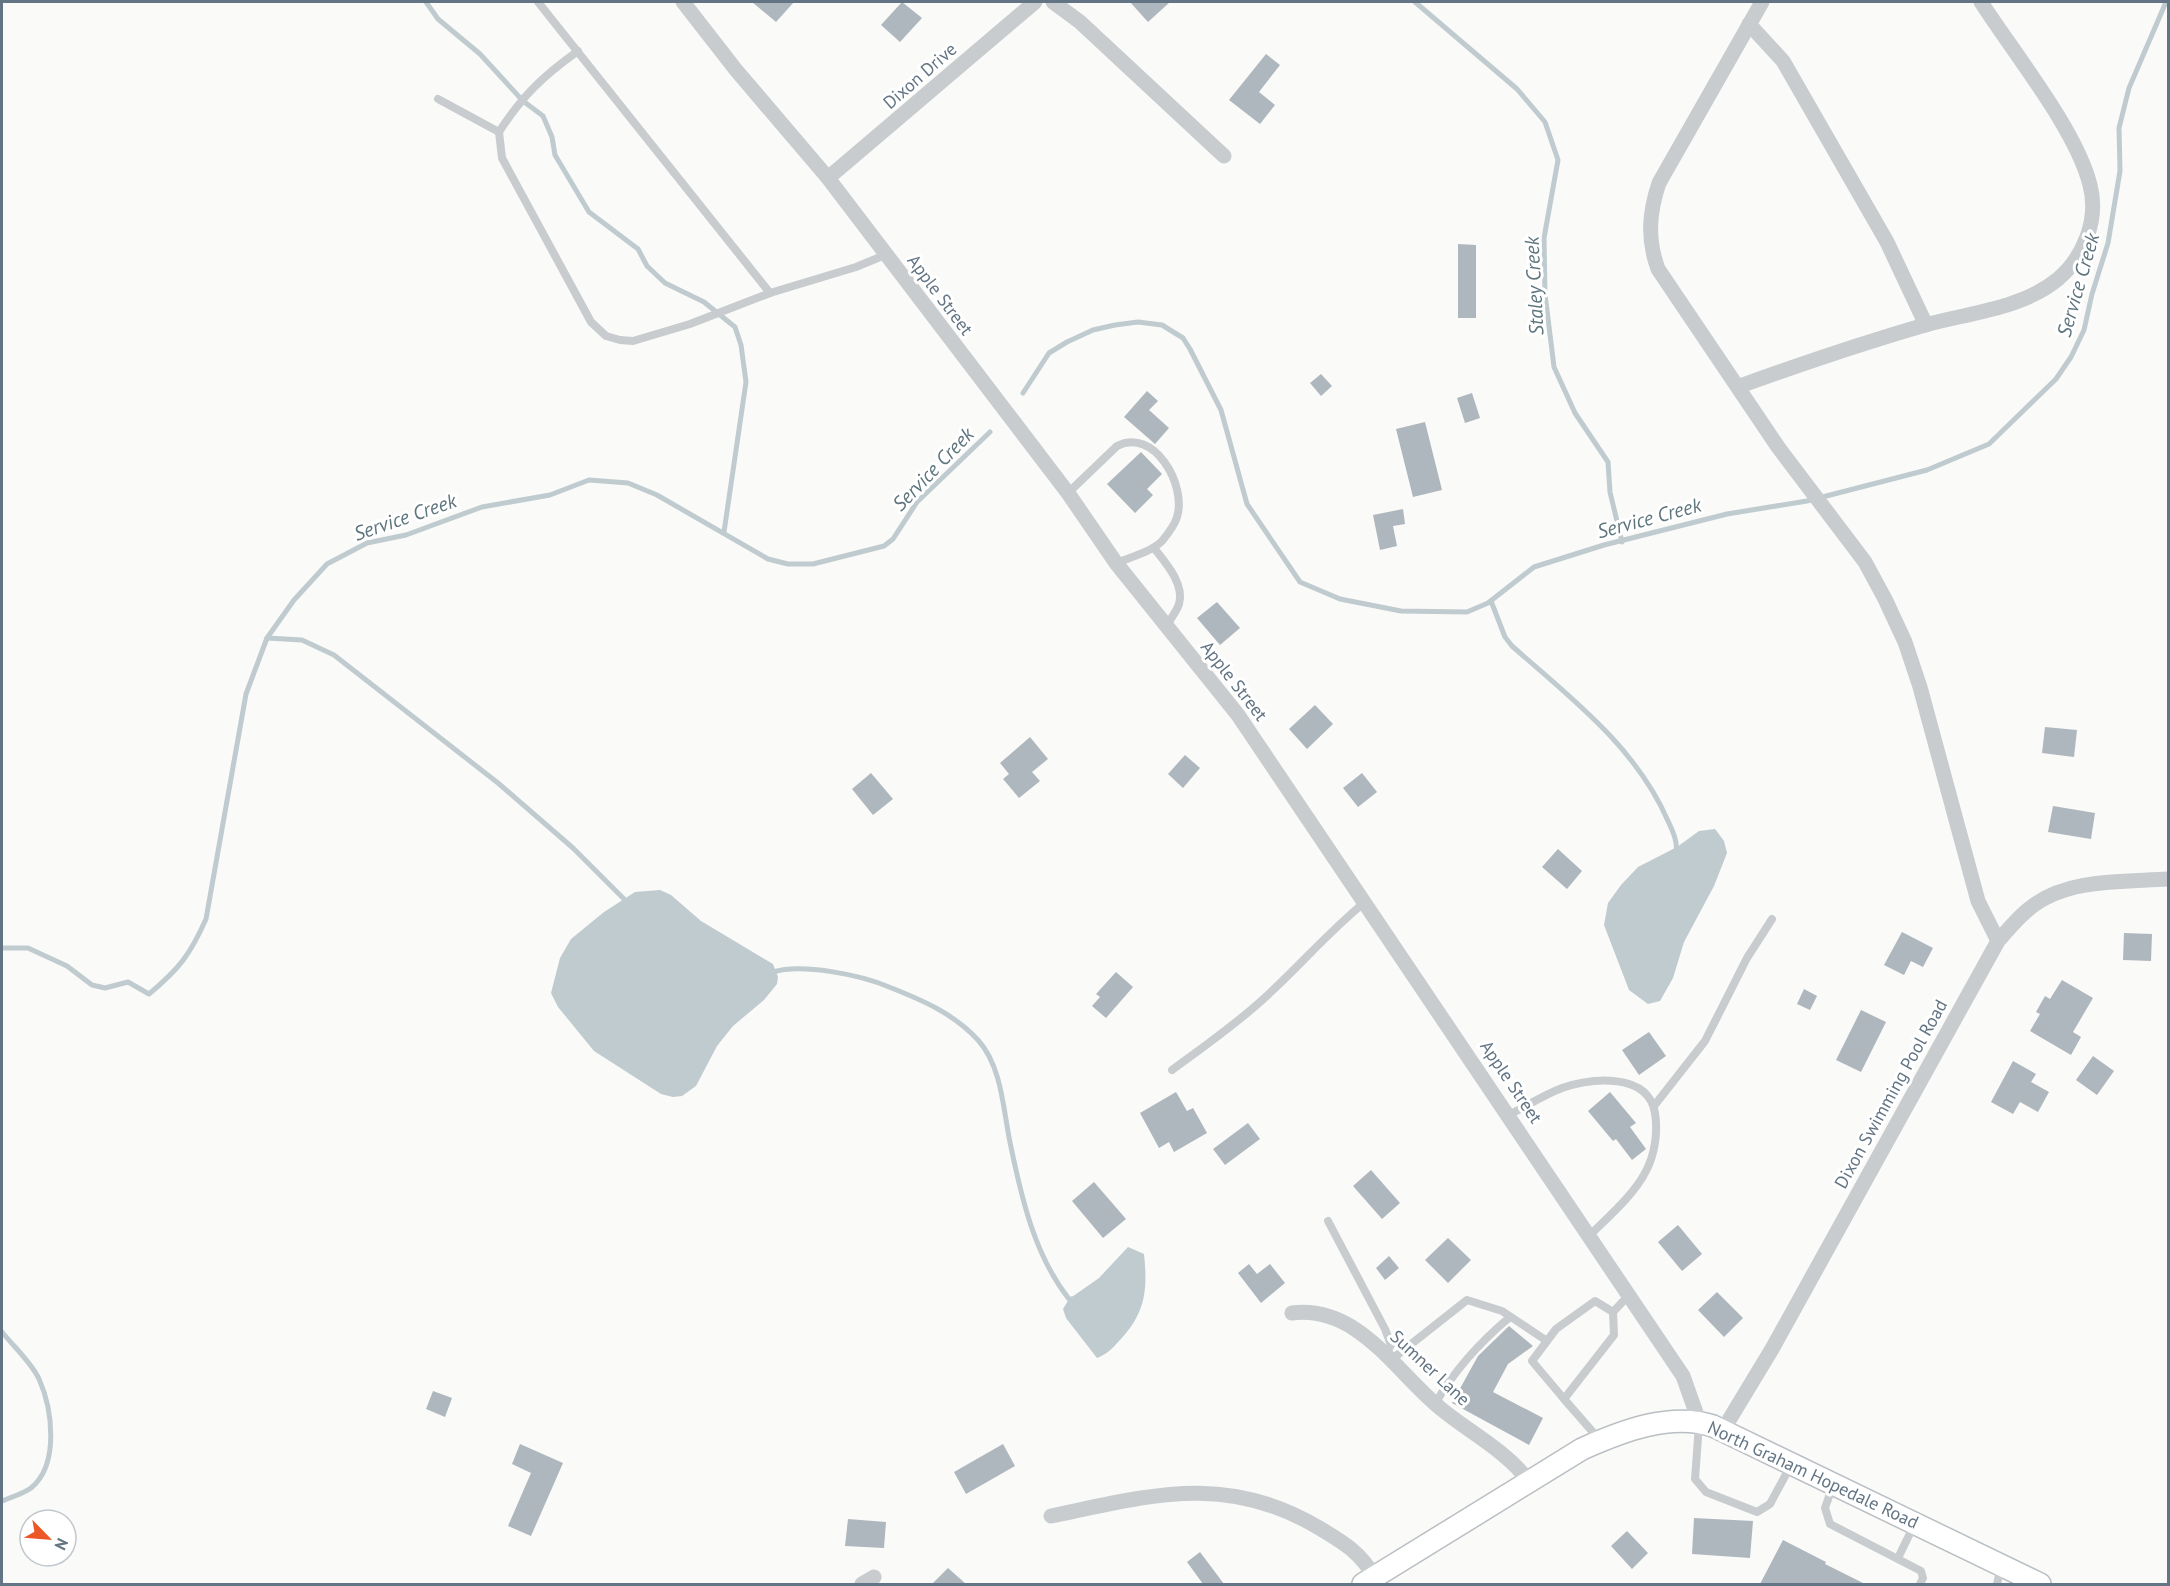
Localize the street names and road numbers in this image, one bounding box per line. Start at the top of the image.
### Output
street label: Dixon Drive [878,37,961,114]
street label: Apple Street [903,250,978,340]
street label: Apple Street [1196,636,1273,725]
street label: Dixon Swimming Pool Road [1829,995,1952,1192]
street label: Apple Street [1475,1036,1548,1128]
street label: Sumner Lane [1386,1325,1475,1410]
street label: North Graham Hopedale Road [1704,1416,1922,1534]

